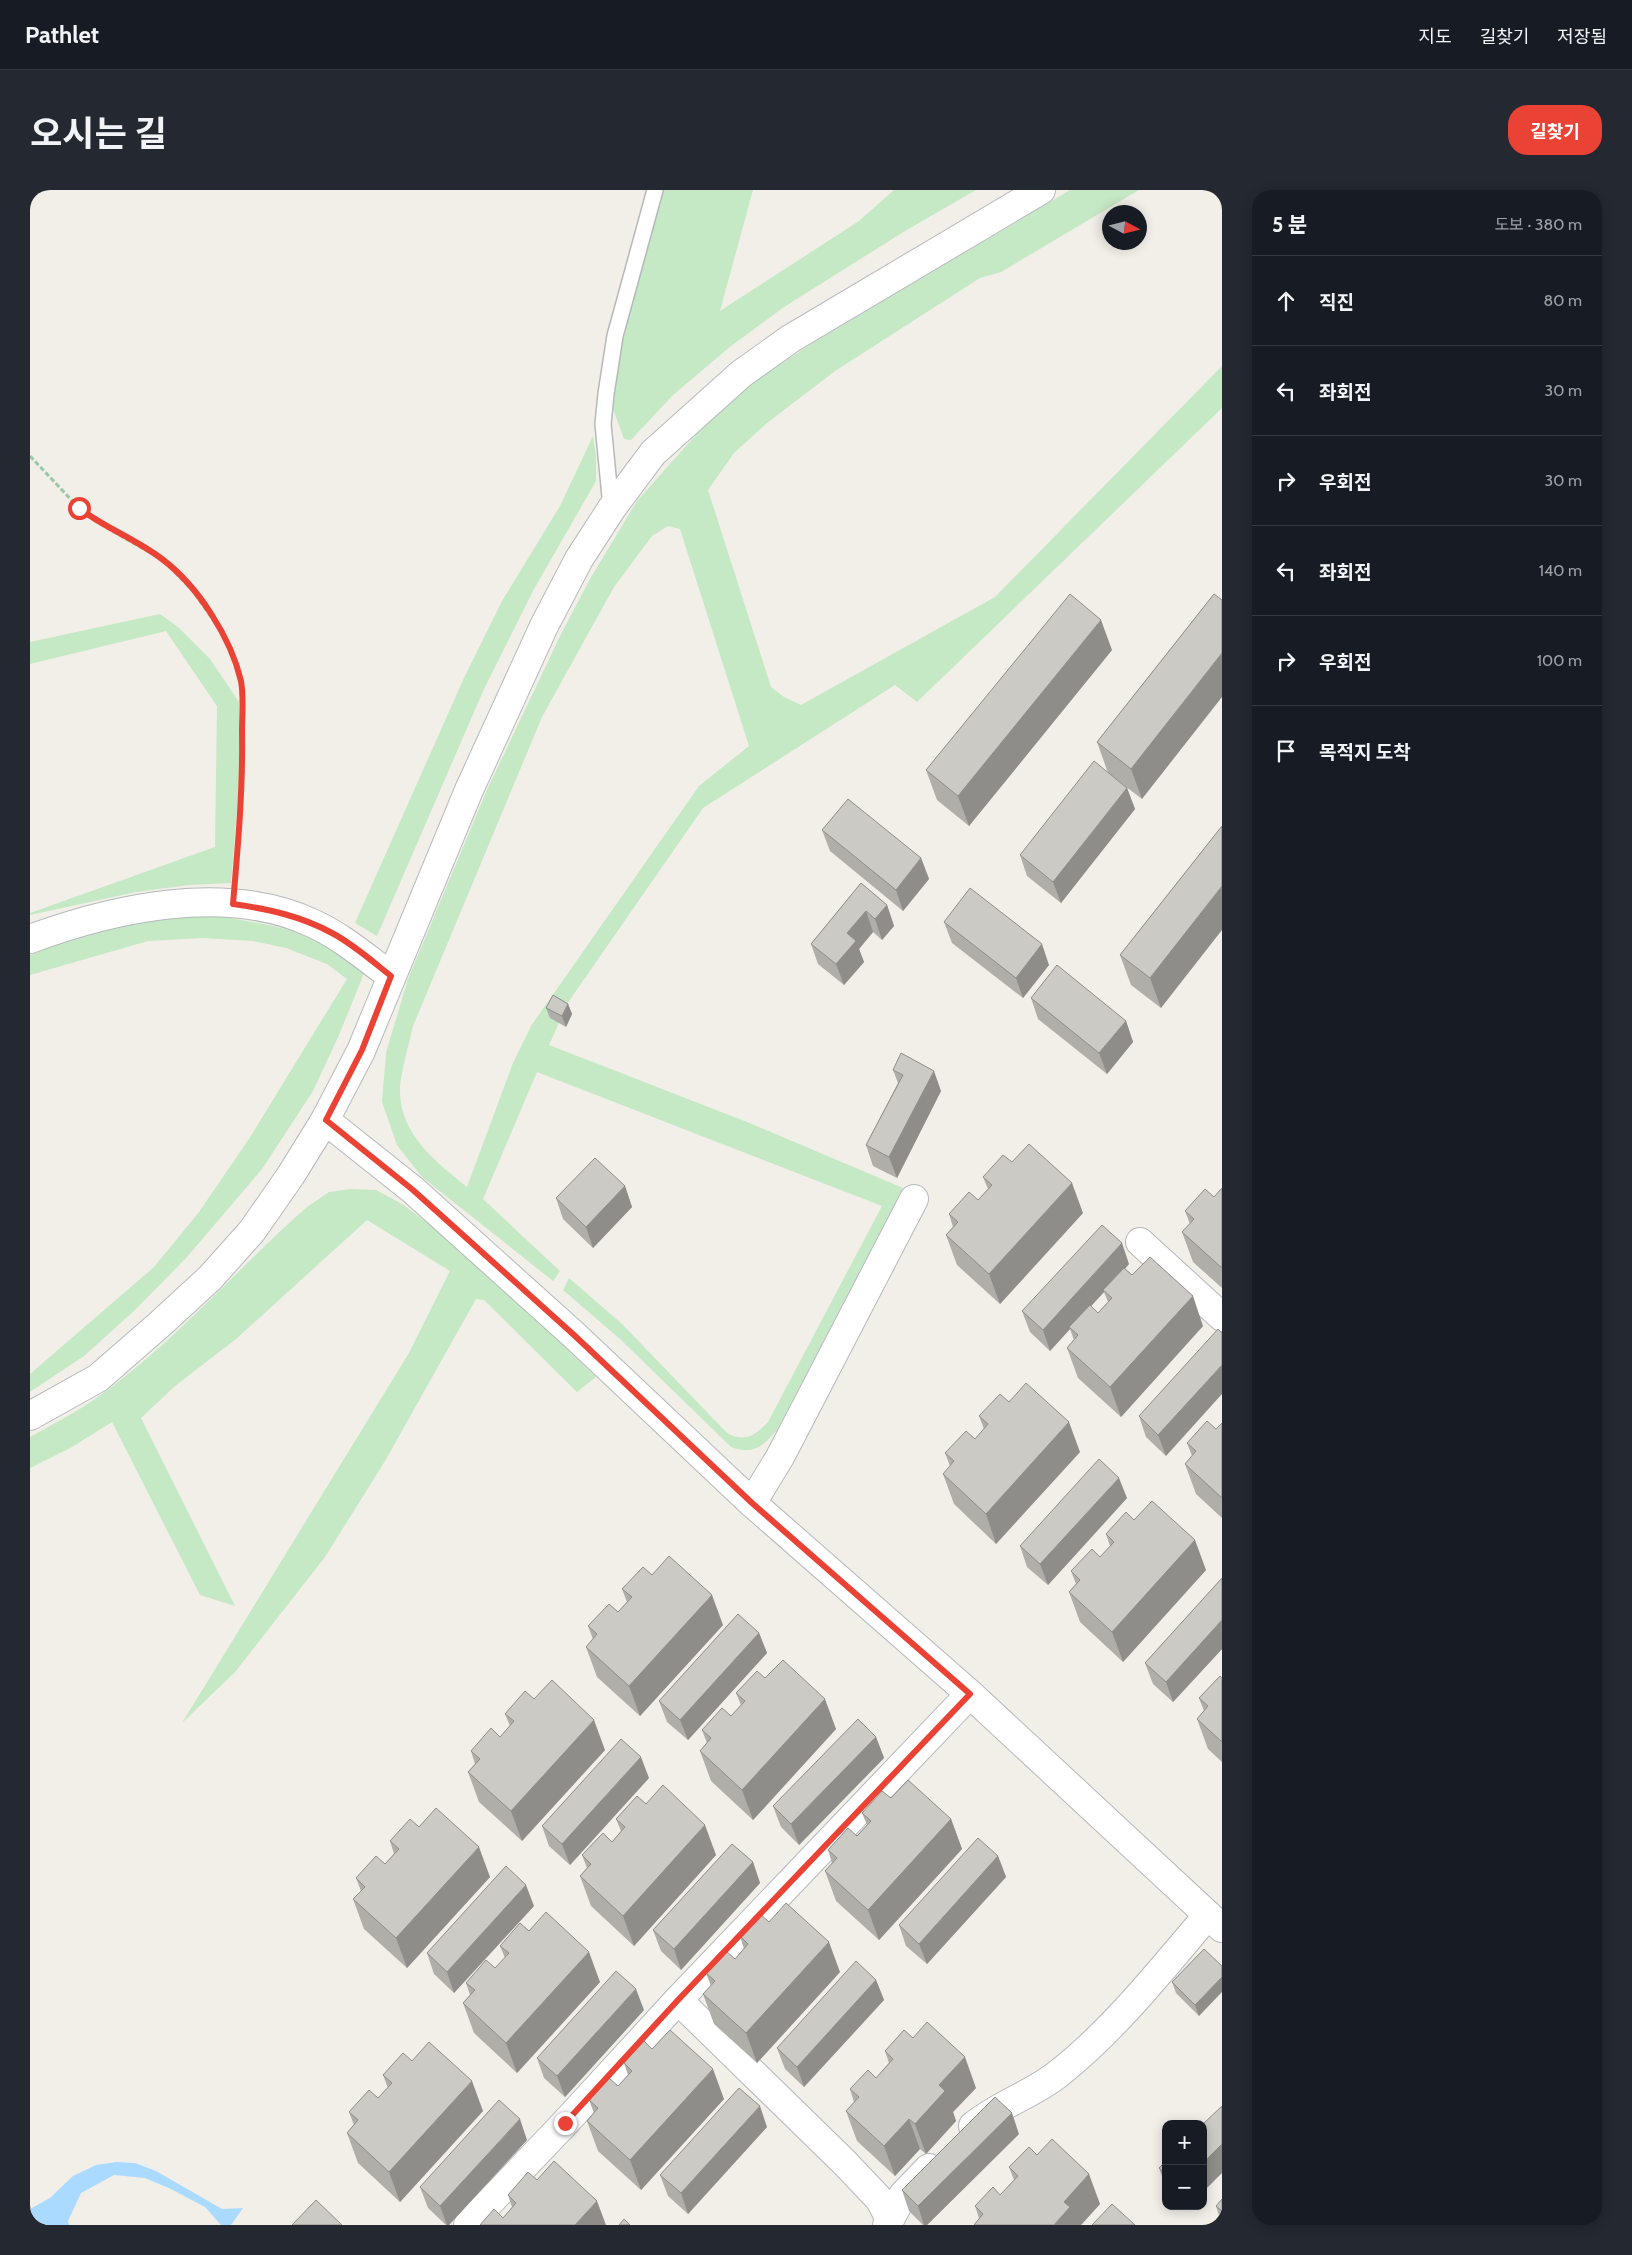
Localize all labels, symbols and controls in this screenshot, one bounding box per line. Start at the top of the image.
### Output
text: Pathlet [25,20,99,49]
text: 지도 [1419,26,1452,48]
text: 길찾기 [1480,26,1529,48]
text: 저장됨 [1557,26,1607,48]
button: 길찾기 [1508,105,1602,155]
text: 오시는 길 [30,112,167,155]
north arrow [1102,205,1147,250]
text: 5 분 [1272,212,1307,237]
text: 도보 · 380 m [1494,215,1582,234]
icon: ahead [1272,287,1300,315]
text: 직진 [1319,291,1354,314]
text: 80 m [1544,291,1582,310]
icon: left [1272,377,1300,405]
text: 좌회전 [1319,381,1371,404]
text: 30 m [1545,381,1582,400]
icon: right [1272,467,1300,495]
text: 우회전 [1319,471,1371,494]
text: 30 m [1545,471,1582,490]
route start [68,497,91,520]
icon: left [1272,557,1300,585]
text: 좌회전 [1319,561,1371,584]
text: 140 m [1539,561,1582,580]
icon: right [1272,647,1300,675]
text: 우회전 [1319,651,1371,674]
text: 100 m [1537,651,1582,670]
icon: arrive [1272,737,1300,765]
text: 목적지 도착 [1319,741,1411,764]
route end [554,2112,577,2135]
map controls [1162,2120,1207,2210]
button: + [1162,2120,1207,2165]
button: − [1162,2165,1207,2210]

